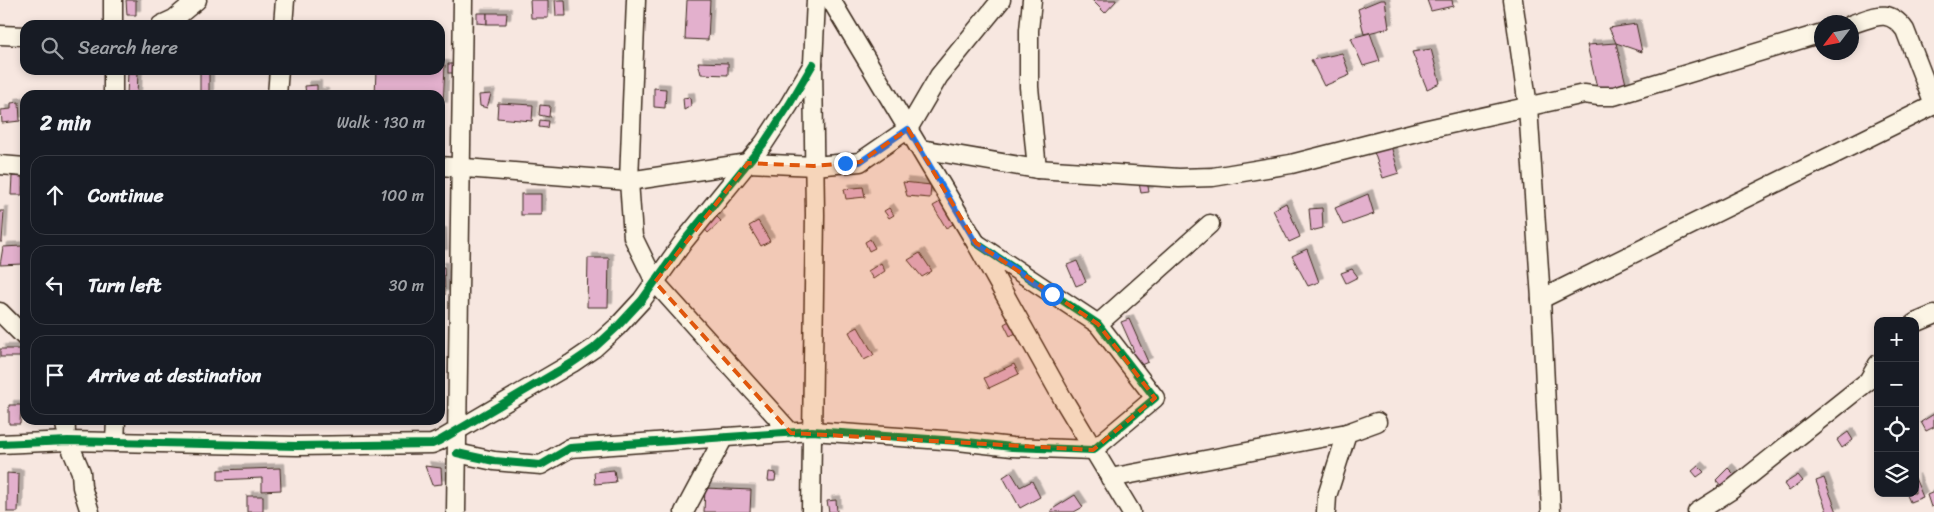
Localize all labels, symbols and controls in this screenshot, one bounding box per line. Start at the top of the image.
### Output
north arrow [1814,15,1859,60]
search box [20,20,445,75]
text: Search here [78,31,178,64]
icon: search [38,34,66,62]
text: 2 min [40,104,91,142]
text: Walk · 130 m [337,108,425,137]
route end [834,152,857,175]
text: Continue [88,179,164,212]
icon: ahead [41,181,69,209]
text: 100 m [380,181,424,210]
text: Turn left [88,269,161,302]
icon: left [41,271,69,299]
text: 30 m [389,271,424,300]
route start [1041,283,1064,306]
map controls [1874,317,1919,497]
button: + [1874,317,1919,362]
text: Arrive at destination [88,359,261,392]
icon: arrive [41,361,69,389]
button: − [1874,362,1919,407]
button: locate [1874,407,1919,452]
button: layers [1874,452,1919,497]

